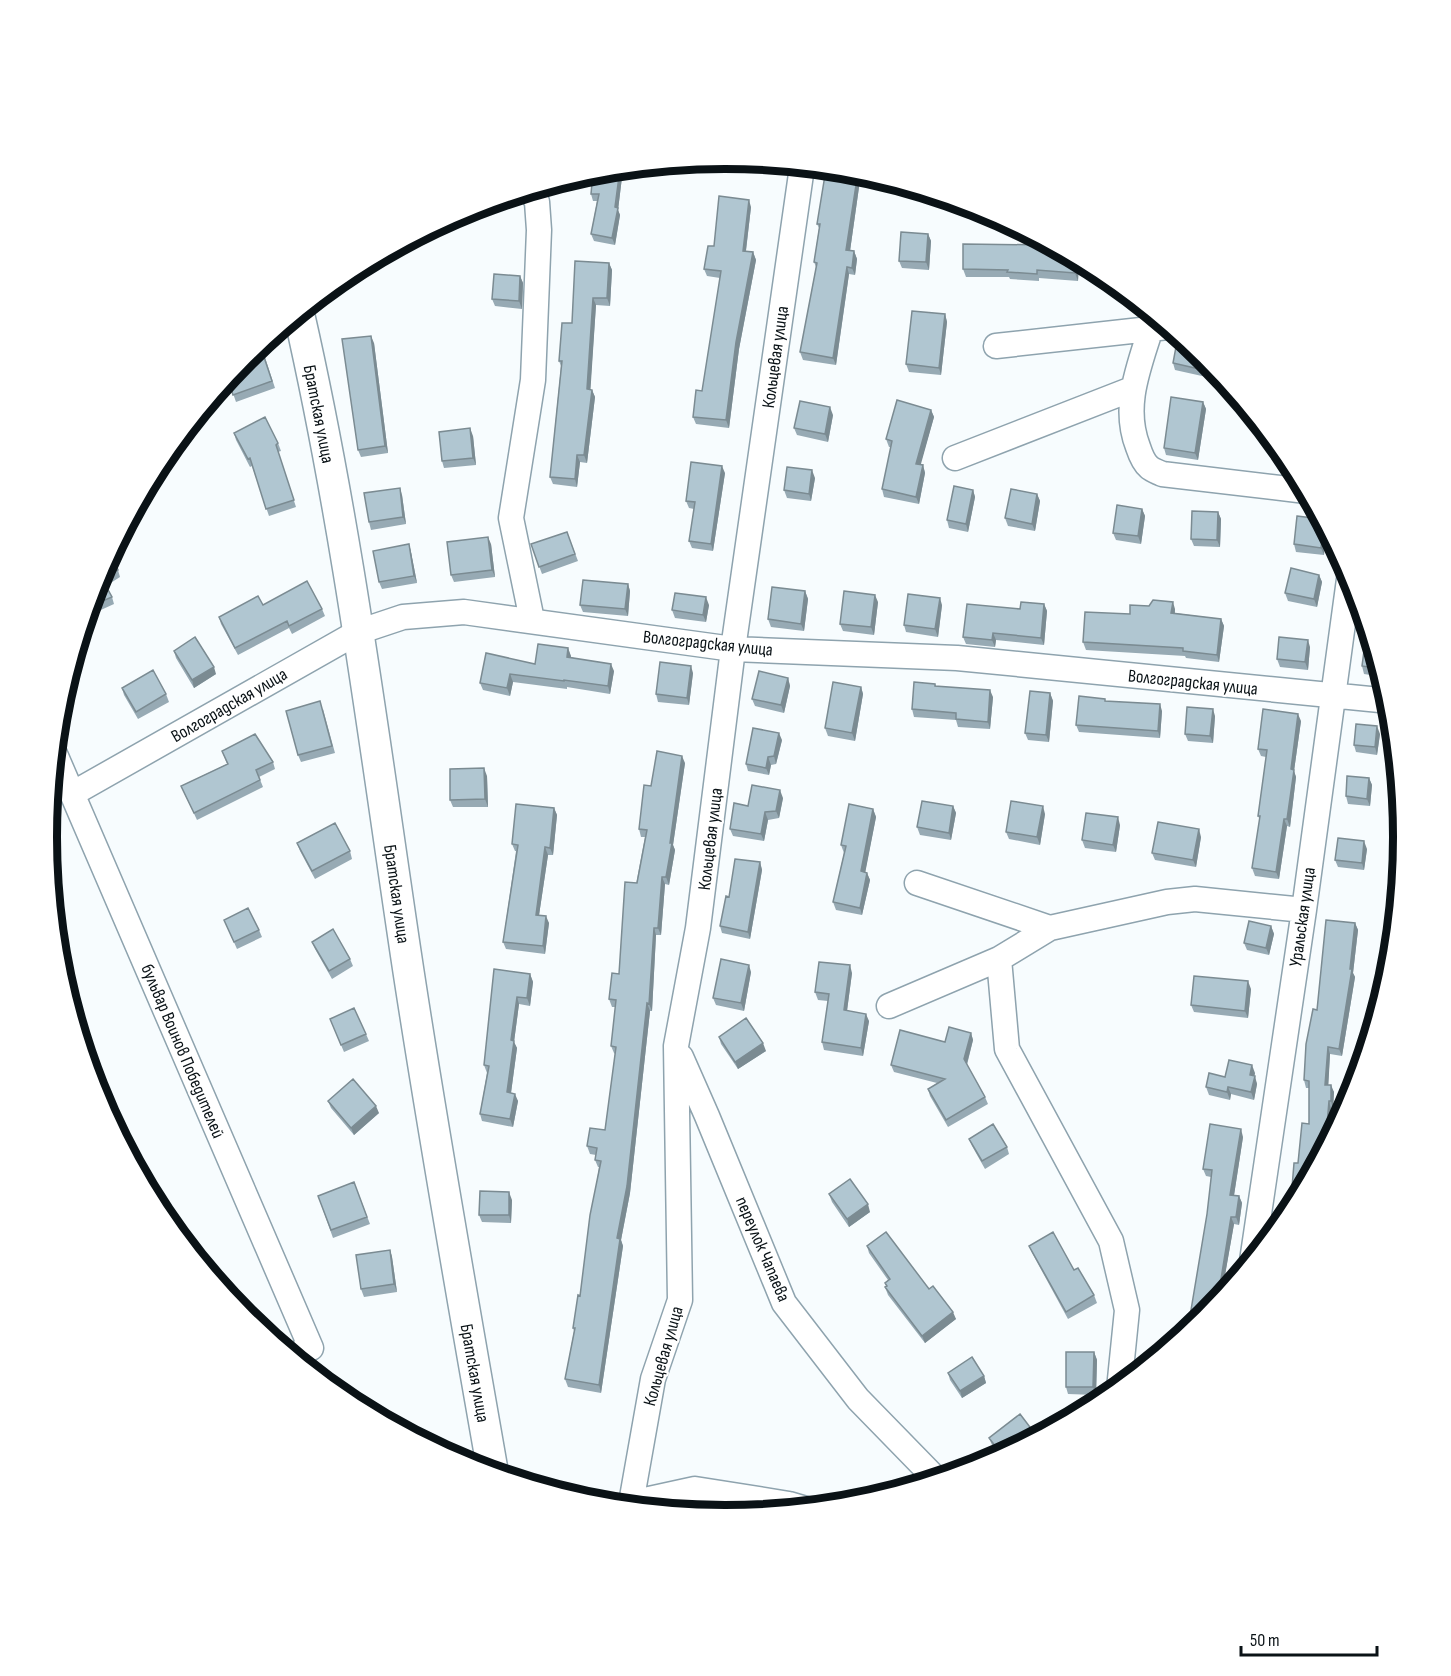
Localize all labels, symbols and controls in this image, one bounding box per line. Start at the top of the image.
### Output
street label: Кольцевая улица [758,305,793,409]
street label: Братская улица [299,363,338,465]
street label: Волгоградская улица [642,626,774,661]
street label: Волгоградская улица [168,664,291,747]
street label: Волгоградская улица [1127,665,1259,700]
street label: Кольцевая улица [694,787,727,891]
street label: Братская улица [379,843,414,945]
street label: Уральская улица [1285,866,1320,968]
street label: бульвар Воинов Победителей [136,961,229,1141]
street label: переулок Чапаева [731,1194,794,1305]
street label: Кольцевая улица [639,1304,688,1408]
street label: Братская улица [456,1322,494,1424]
scale bar [1241,1619,1378,1657]
text: 50 m [1250,1630,1280,1651]

